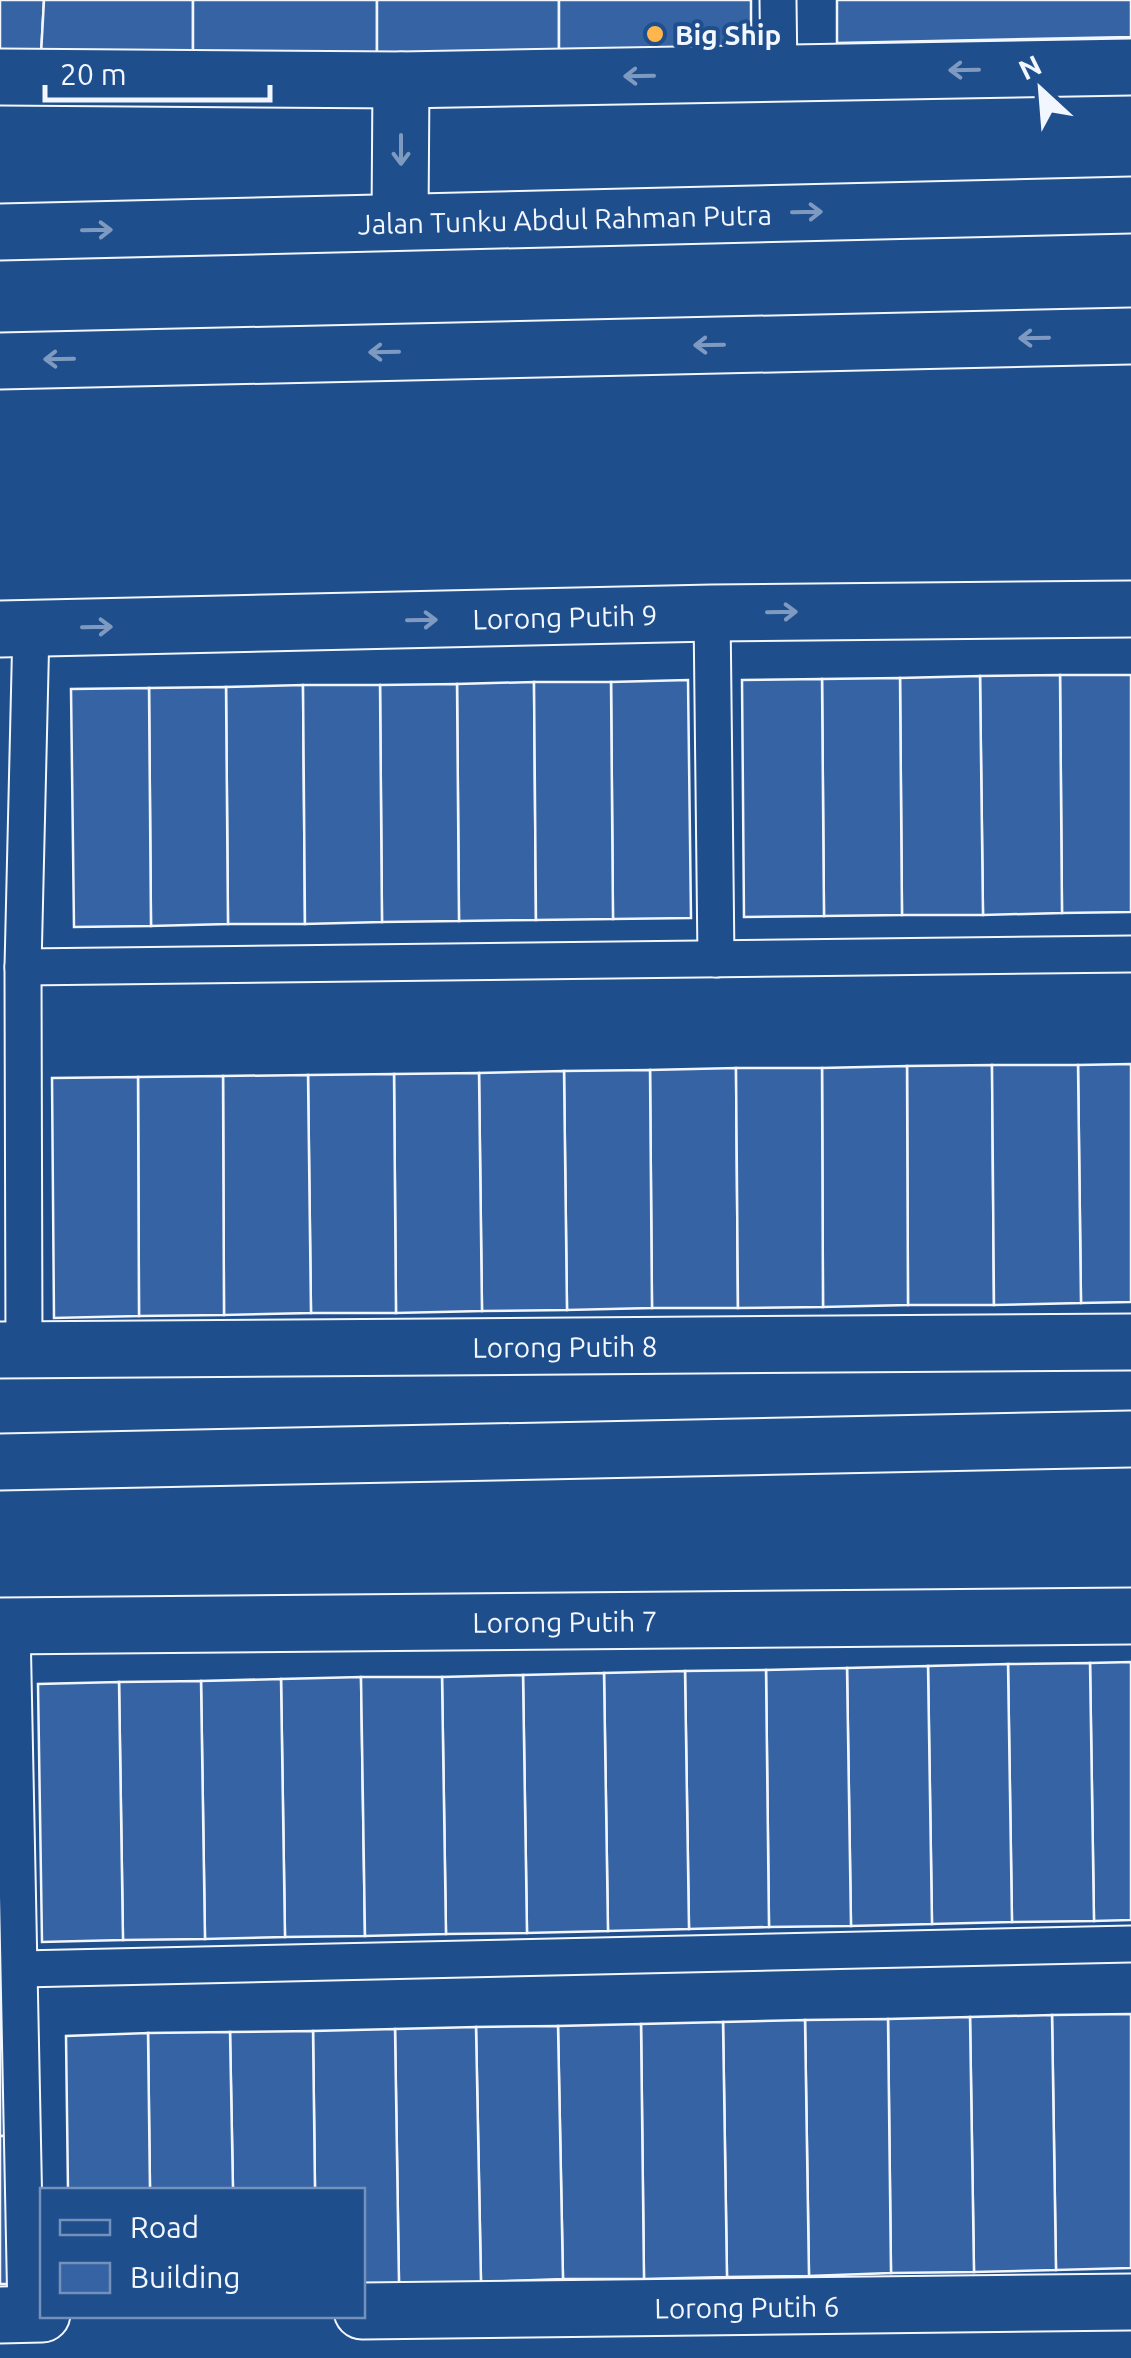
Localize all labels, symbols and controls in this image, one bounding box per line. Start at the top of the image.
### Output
place label: Big Ship [675,19,781,50]
marker: Big Ship [644,23,666,45]
scale bar [45,40,270,102]
north arrow [991,40,1091,140]
text: N [1014,49,1046,86]
text: 20 m [60,57,127,91]
one-way arrow [948,60,980,80]
one-way arrow [623,66,656,86]
one-way arrow [391,134,410,166]
street label: Jalan Tunku Abdul Rahman Putra [357,198,772,239]
one-way arrow [790,202,823,222]
one-way arrow [81,221,113,240]
one-way arrow [1018,328,1050,347]
one-way arrow [693,336,726,354]
one-way arrow [368,343,400,362]
one-way arrow [43,350,75,369]
street label: Lorong Putih 9 [472,599,658,634]
one-way arrow [766,603,798,622]
one-way arrow [406,610,438,629]
one-way arrow [81,617,113,636]
street label: Lorong Putih 8 [472,1330,658,1362]
street label: Lorong Putih 7 [472,1605,658,1637]
legend [40,2188,365,2318]
text: Road [130,2210,199,2244]
text: Building [130,2260,241,2294]
street label: Lorong Putih 6 [654,2290,840,2323]

